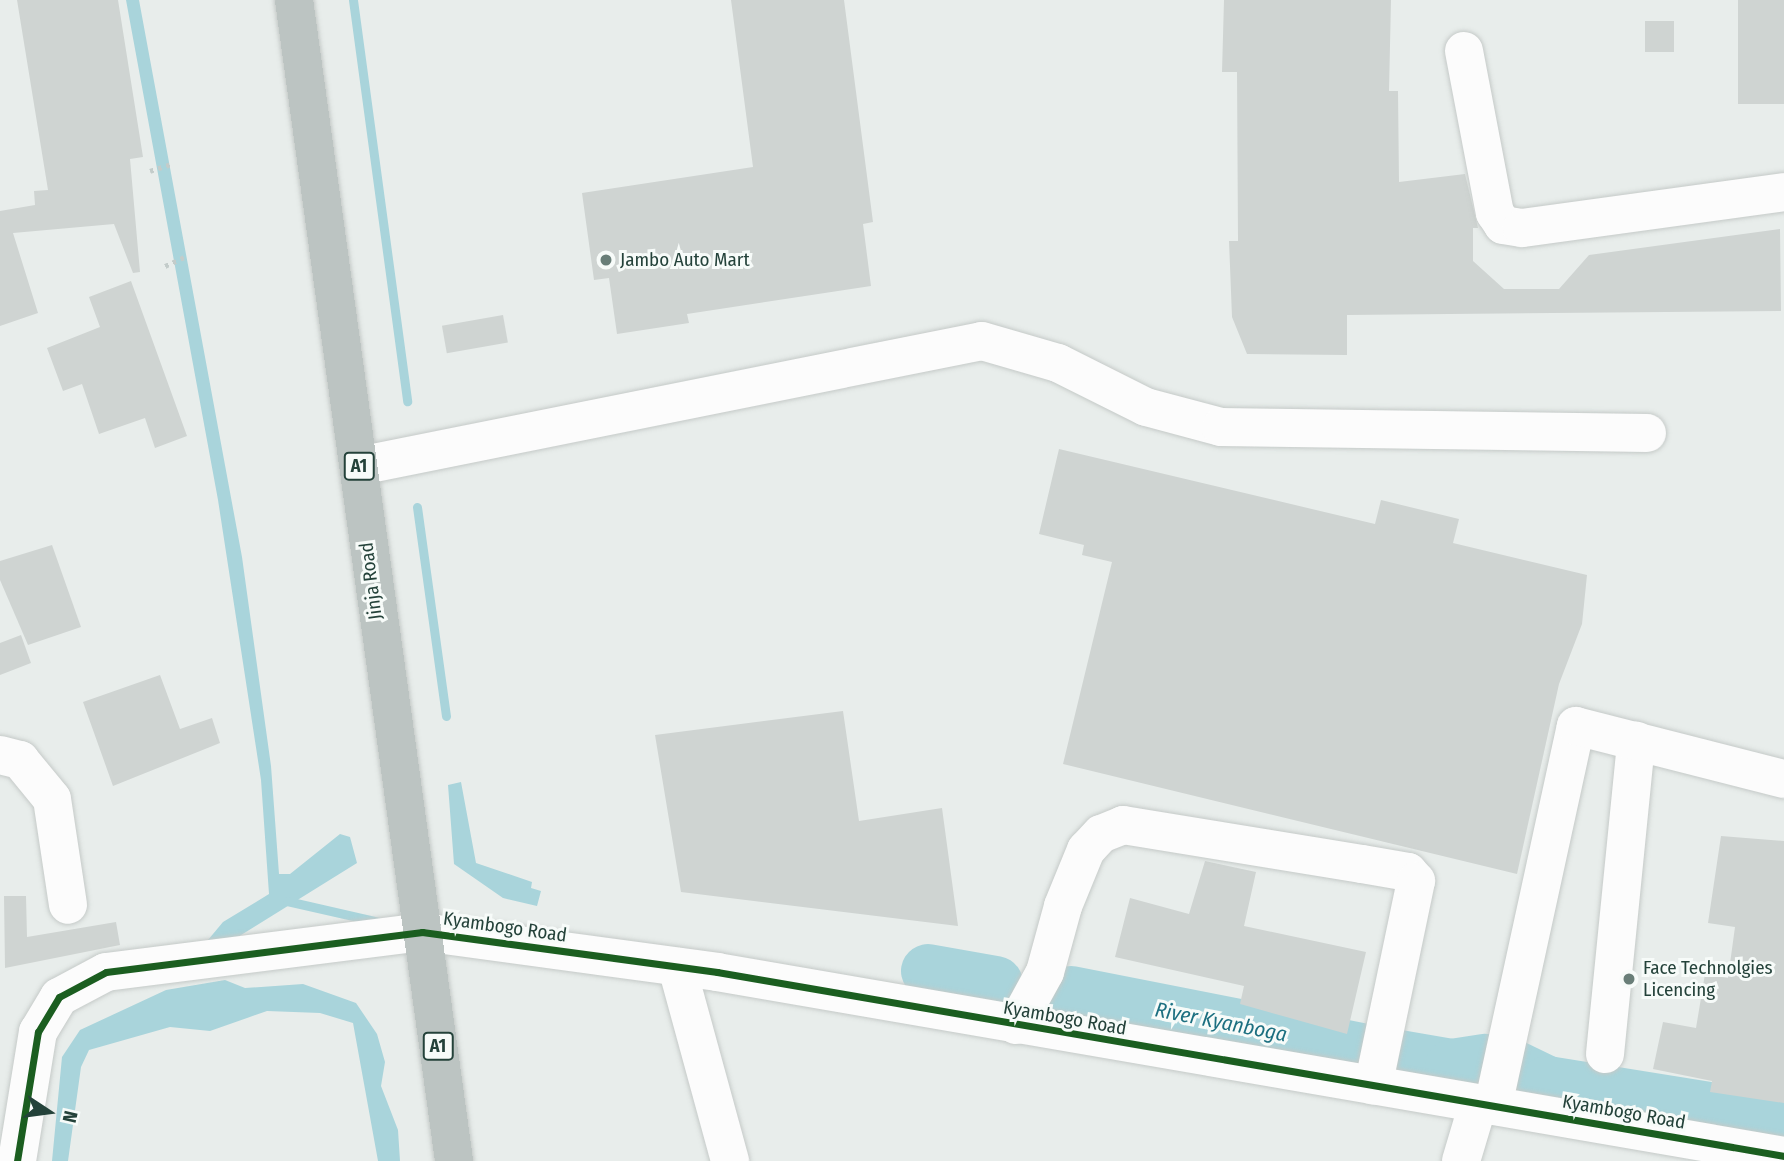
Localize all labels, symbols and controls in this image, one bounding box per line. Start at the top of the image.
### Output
place label: Jambo Auto Mart [620,249,750,271]
marker: Jambo Auto Mart [598,252,614,268]
road number: A1 [343,452,375,480]
street label: Jinja Road [355,541,387,621]
street label: Kyambogo Road [442,907,568,947]
place label: Face Technolgies Licencing [1643,957,1773,1001]
marker: Face Technolgies Licencing [1621,971,1637,987]
street label: Kyambogo Road [1002,996,1128,1040]
water label: River Kyanboga [1153,997,1289,1047]
road number: A1 [422,1031,454,1060]
north arrow [14,1077,84,1147]
street label: Kyambogo Road [1561,1090,1687,1134]
text: N [57,1109,82,1125]

